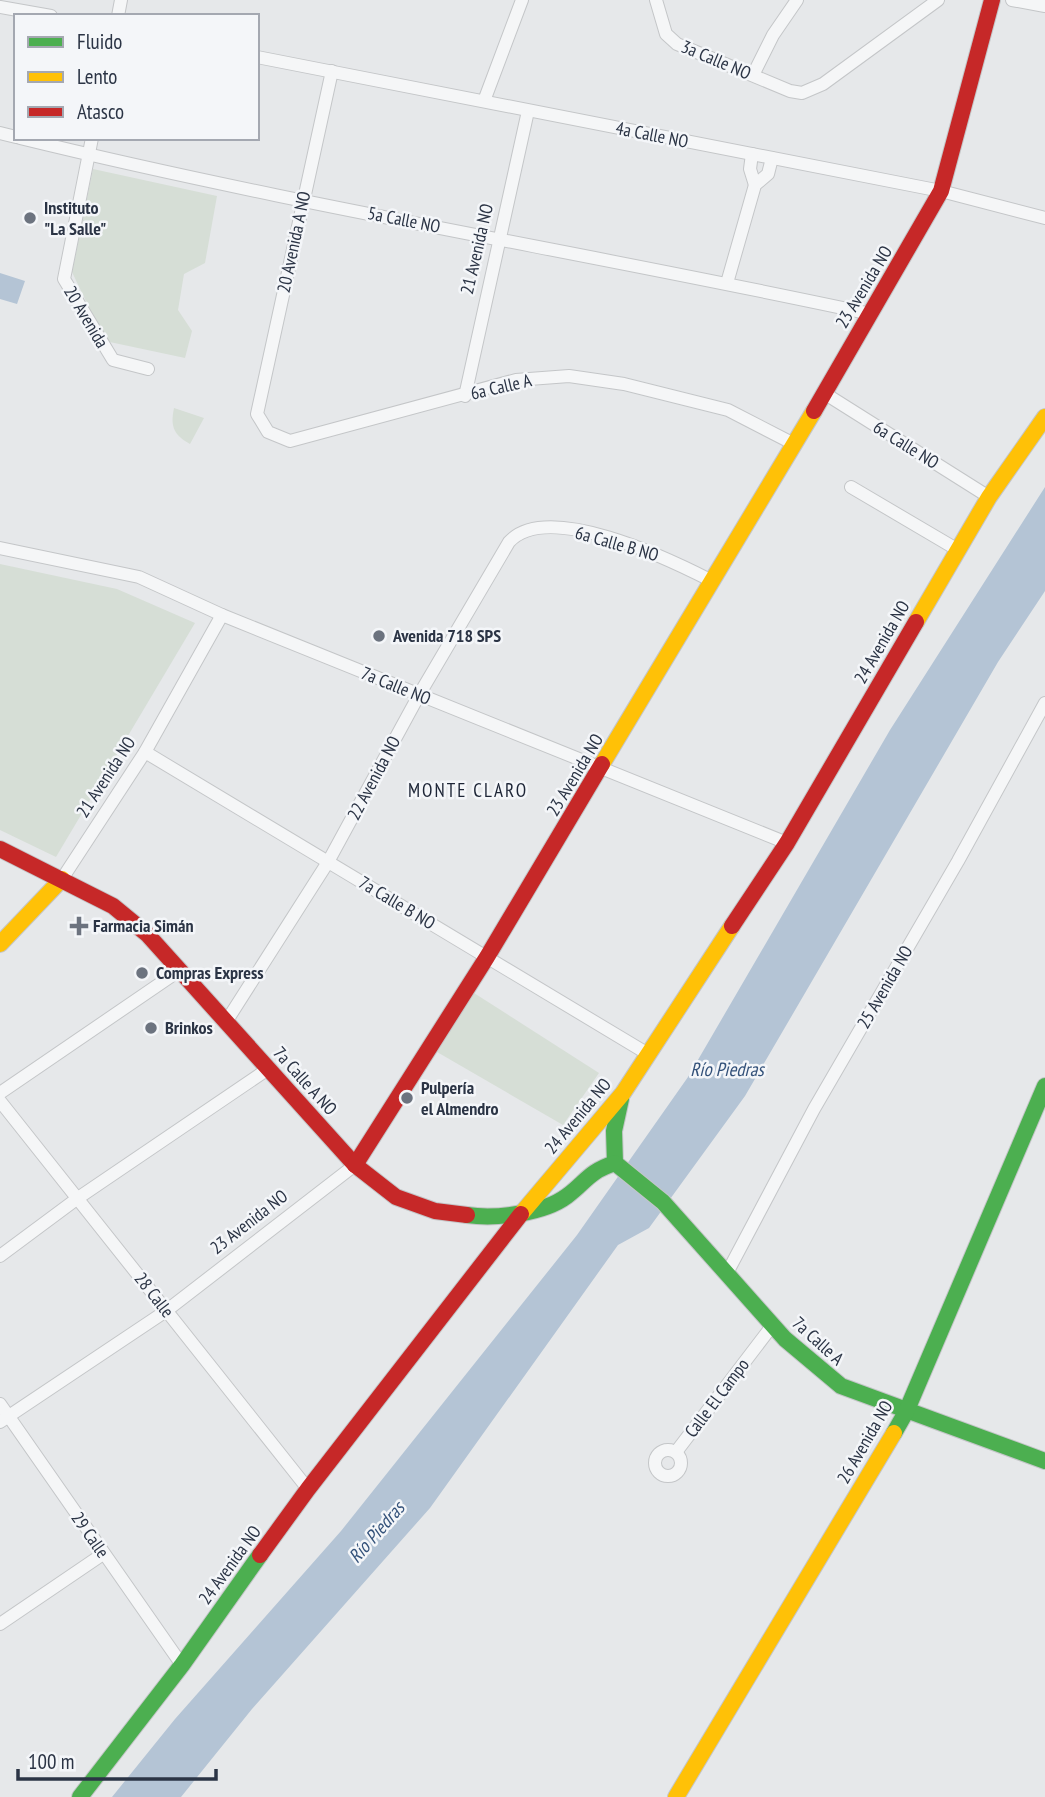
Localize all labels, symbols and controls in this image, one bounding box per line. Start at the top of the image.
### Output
legend [14,14,259,140]
text: Fluido [77,28,122,55]
street label: 3a Calle NO [678,35,755,85]
text: Lento [77,63,117,90]
text: Atasco [77,98,124,125]
street label: 4a Calle NO [614,116,690,153]
street label: 20 Avenida A NO [272,189,316,295]
place label: Instituto "La Salle" [44,196,106,240]
street label: 5a Calle NO [366,201,442,238]
street label: 21 Avenida NO [455,201,498,296]
marker: Instituto "La Salle" [22,210,38,226]
street label: 23 Avenida NO [830,241,897,332]
street label: 20 Avenida [59,281,114,352]
street label: 6a Calle A [468,368,534,405]
street label: 6a Calle NO [869,415,944,474]
street label: 6a Calle B NO [573,521,662,566]
street label: 24 Avenida NO [849,596,915,687]
place label: Avenida 718 SPS [392,624,501,647]
marker: Avenida 718 SPS [371,628,387,644]
street label: 7a Calle NO [358,661,435,710]
street label: 23 Avenida NO [541,729,608,820]
street label: 21 Avenida NO [71,732,140,822]
street label: 22 Avenida NO [342,732,405,824]
district label: MONTE CLARO [408,778,528,802]
street label: 7a Calle B NO [355,871,440,935]
place label: Farmacia Simán [93,914,194,937]
marker: Farmacia Simán [71,918,87,934]
street label: 25 Avenida NO [852,941,918,1032]
place label: Compras Express [156,961,264,984]
marker: Compras Express [134,965,150,981]
place label: Brinkos [165,1016,213,1039]
marker: Brinkos [143,1020,159,1036]
street label: 7a Calle A NO [269,1042,342,1120]
water label: Río Piedras [690,1057,765,1081]
street label: 24 Avenida NO [539,1073,616,1158]
place label: Pulpería el Almendro [421,1076,499,1120]
marker: Pulpería el Almendro [399,1090,415,1106]
street label: 23 Avenida NO [205,1184,292,1259]
street label: 28 Calle [130,1267,179,1322]
street label: 7a Calle A [788,1311,849,1370]
street label: Calle El Campo [679,1353,754,1442]
street label: 26 Avenida NO [832,1396,898,1487]
water label: Río Piedras [343,1495,410,1568]
street label: 29 Calle [66,1507,114,1562]
street label: 24 Avenida NO [193,1521,266,1609]
scale bar [18,1738,215,1782]
text: 100 m [28,1748,74,1775]

